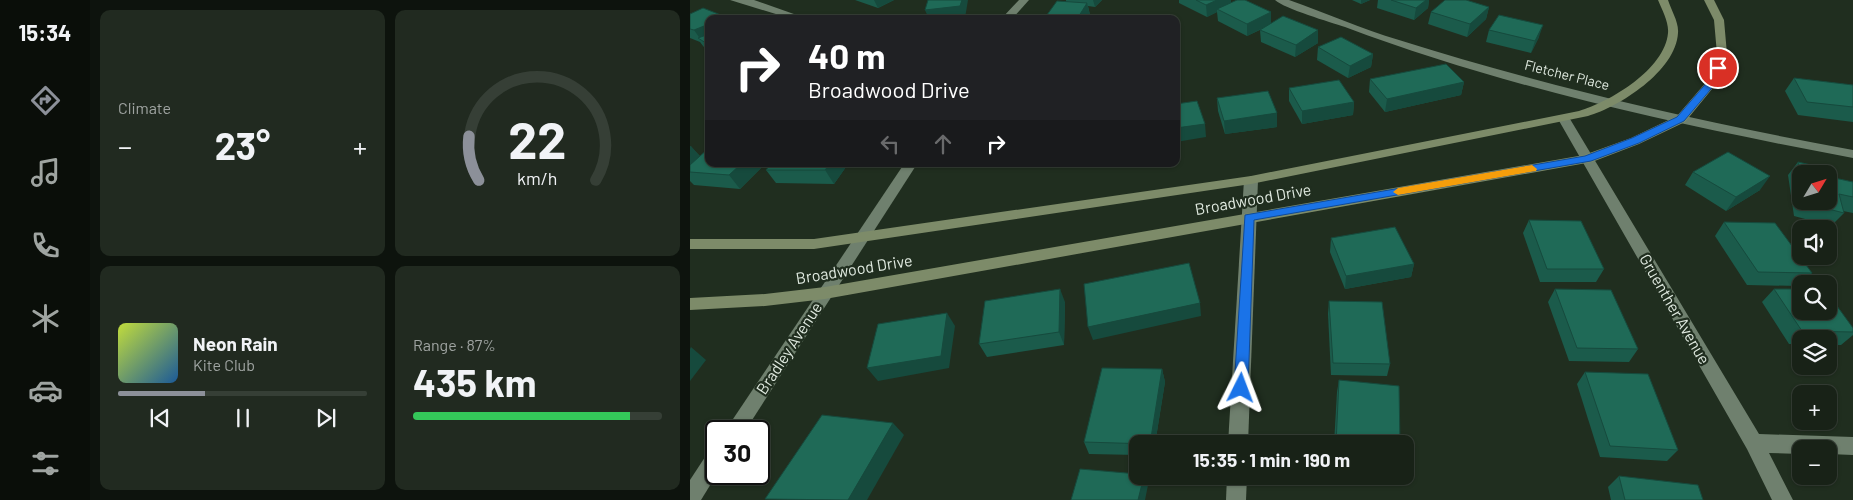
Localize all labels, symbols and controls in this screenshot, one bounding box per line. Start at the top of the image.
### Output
text: 15:34 [19,19,71,45]
text: 40 m [808,34,885,76]
icon: right [725,35,790,100]
pin [1697,47,1739,89]
icon: arrive [1704,54,1732,82]
street label: Fletcher Place [1523,56,1611,93]
text: Broadwood Drive [808,76,970,102]
icon: directions [28,83,63,118]
text: Climate [118,98,171,117]
text: 22 [508,107,567,169]
text: 23° [215,122,270,168]
text: − [118,129,132,163]
text: + [353,129,367,163]
icon: left [876,130,904,158]
icon: ahead [929,130,957,158]
icon: right [982,130,1010,158]
icon: music [28,155,63,190]
north arrow [1792,165,1838,210]
map controls [1792,165,1837,485]
text: km/h [517,167,558,189]
street label: Broadwood Drive [1193,179,1313,218]
button: sound [1792,220,1837,265]
icon: phone [28,228,63,263]
street label: Broadwood Drive [794,250,914,287]
street label: Gruenther Avenue [1636,250,1715,367]
button: search [1792,275,1837,320]
street label: Bradley Avenue [752,298,825,397]
icon: climate [28,301,63,336]
button: layers [1792,330,1837,375]
text: Neon Rain [193,332,278,355]
text: Range · 87% [413,335,496,354]
text: Kite Club [193,355,255,374]
text: 435 km [413,359,537,405]
position arrow [1214,361,1266,413]
icon: car [28,373,63,408]
button: + [1792,385,1837,430]
icon: previous [146,404,174,432]
icon: pause [229,404,257,432]
icon: next [312,404,340,432]
speed limit sign: 30 [705,420,770,485]
button: − [1792,440,1837,485]
icon: filters [28,446,63,481]
text: 15:35 · 1 min · 190 m [1193,448,1350,471]

